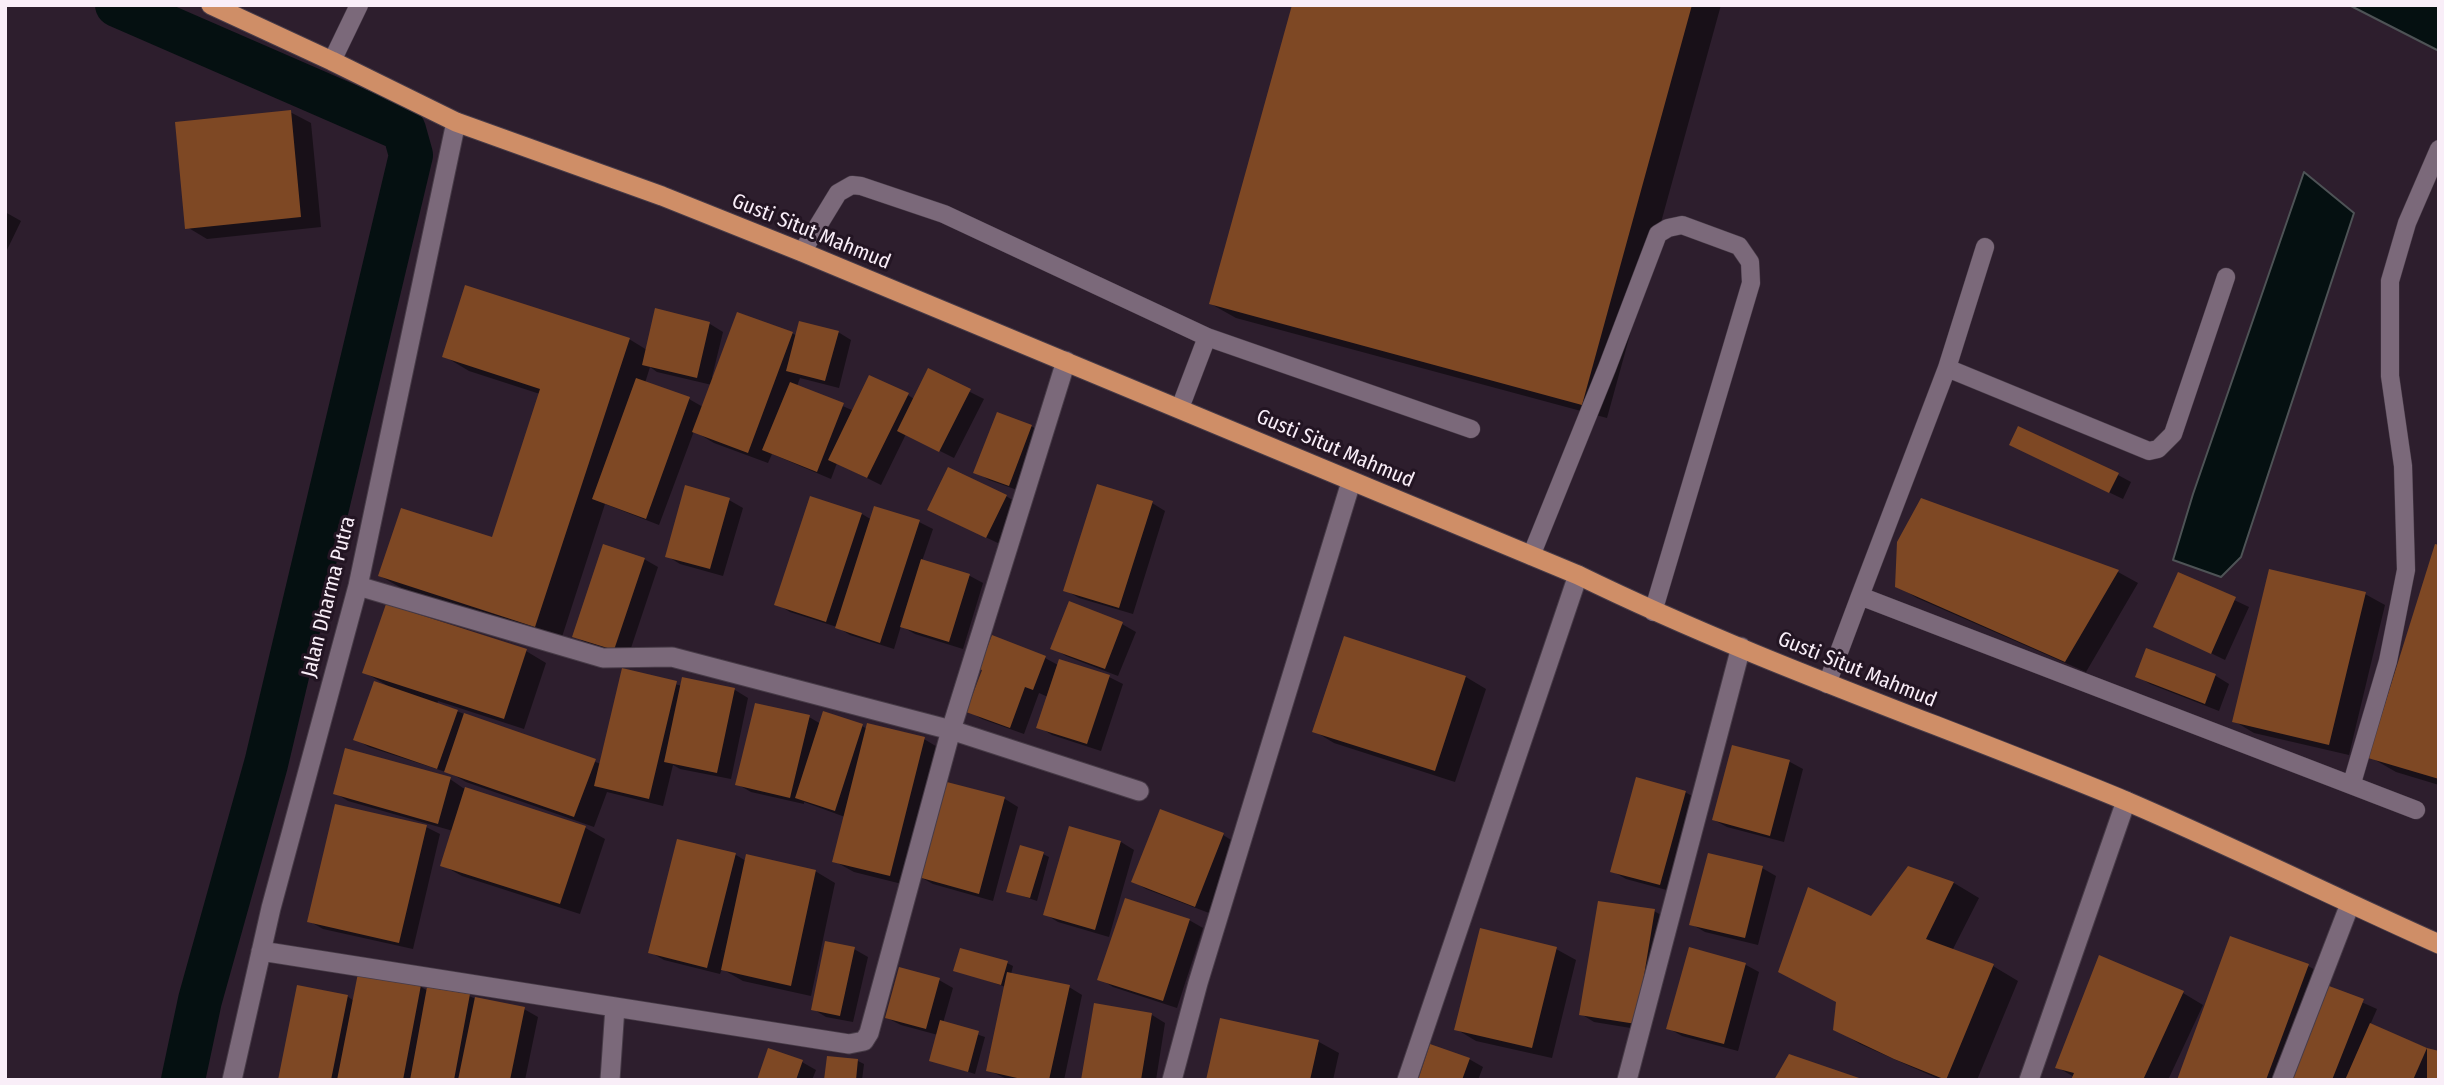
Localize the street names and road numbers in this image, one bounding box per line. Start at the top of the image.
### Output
street label: Gusti Situt Mahmud [728,189,894,275]
street label: Gusti Situt Mahmud [1252,404,1418,494]
street label: Jalan Dharma Putra [297,514,361,680]
street label: Gusti Situt Mahmud [1774,627,1940,713]

